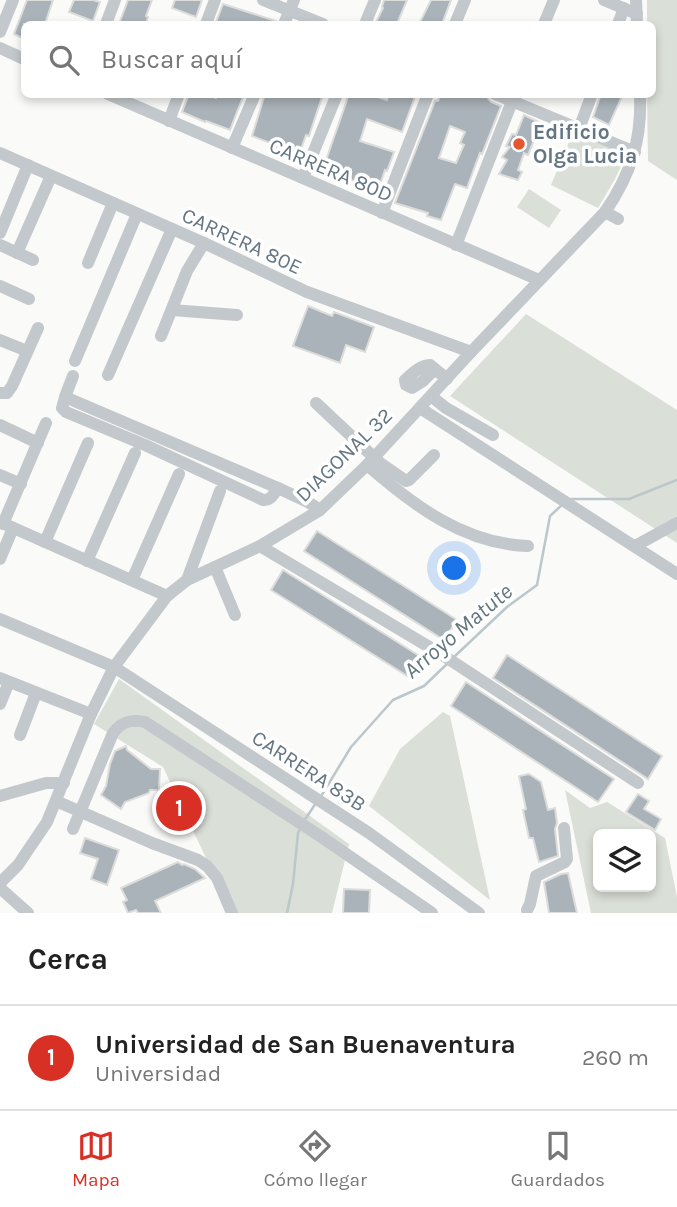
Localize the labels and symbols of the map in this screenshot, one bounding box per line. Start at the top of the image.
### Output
place label: Edificio Olga Lucia [533,120,637,168]
street label: CARRERA 80D [266,133,396,207]
marker: Edificio Olga Lucia [511,136,527,152]
street label: CARRERA 80E [178,203,306,279]
street label: DIAGONAL 32 [291,403,397,507]
your location [437,551,471,585]
water label: Arroyo Matute [398,578,518,684]
street label: CARRERA 83B [248,725,370,817]
pin: 1 [156,782,202,834]

